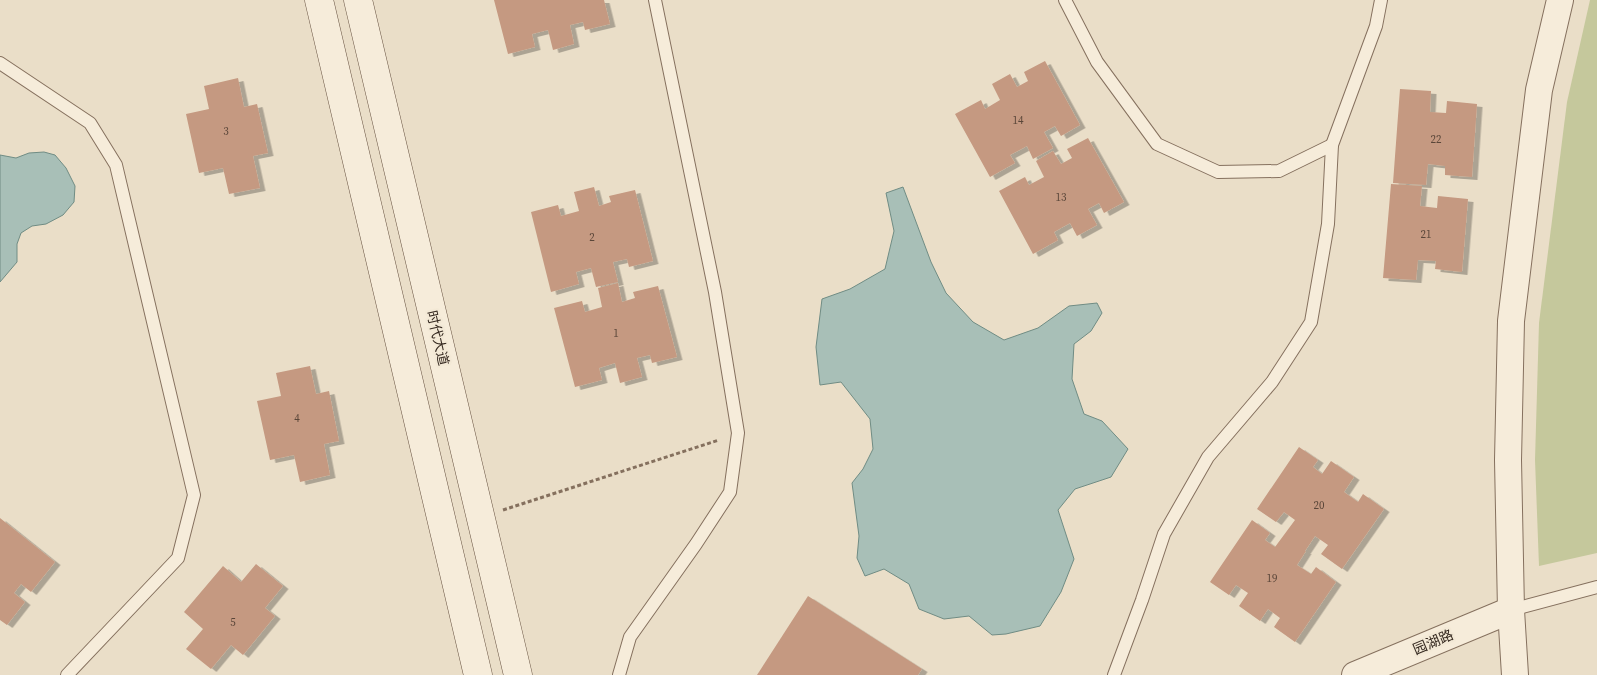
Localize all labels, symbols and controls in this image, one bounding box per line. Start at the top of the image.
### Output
house number: 14 [1013,113,1024,128]
house number: 3 [223,124,229,139]
house number: 22 [1431,132,1442,147]
house number: 13 [1056,190,1067,205]
house number: 21 [1421,227,1432,242]
house number: 2 [589,230,595,245]
street label: 时代大道 [422,308,454,368]
house number: 1 [613,326,619,341]
house number: 4 [294,411,300,426]
house number: 20 [1314,498,1325,513]
house number: 19 [1267,571,1278,586]
house number: 5 [230,615,236,630]
street label: 园湖路 [1410,625,1456,659]

